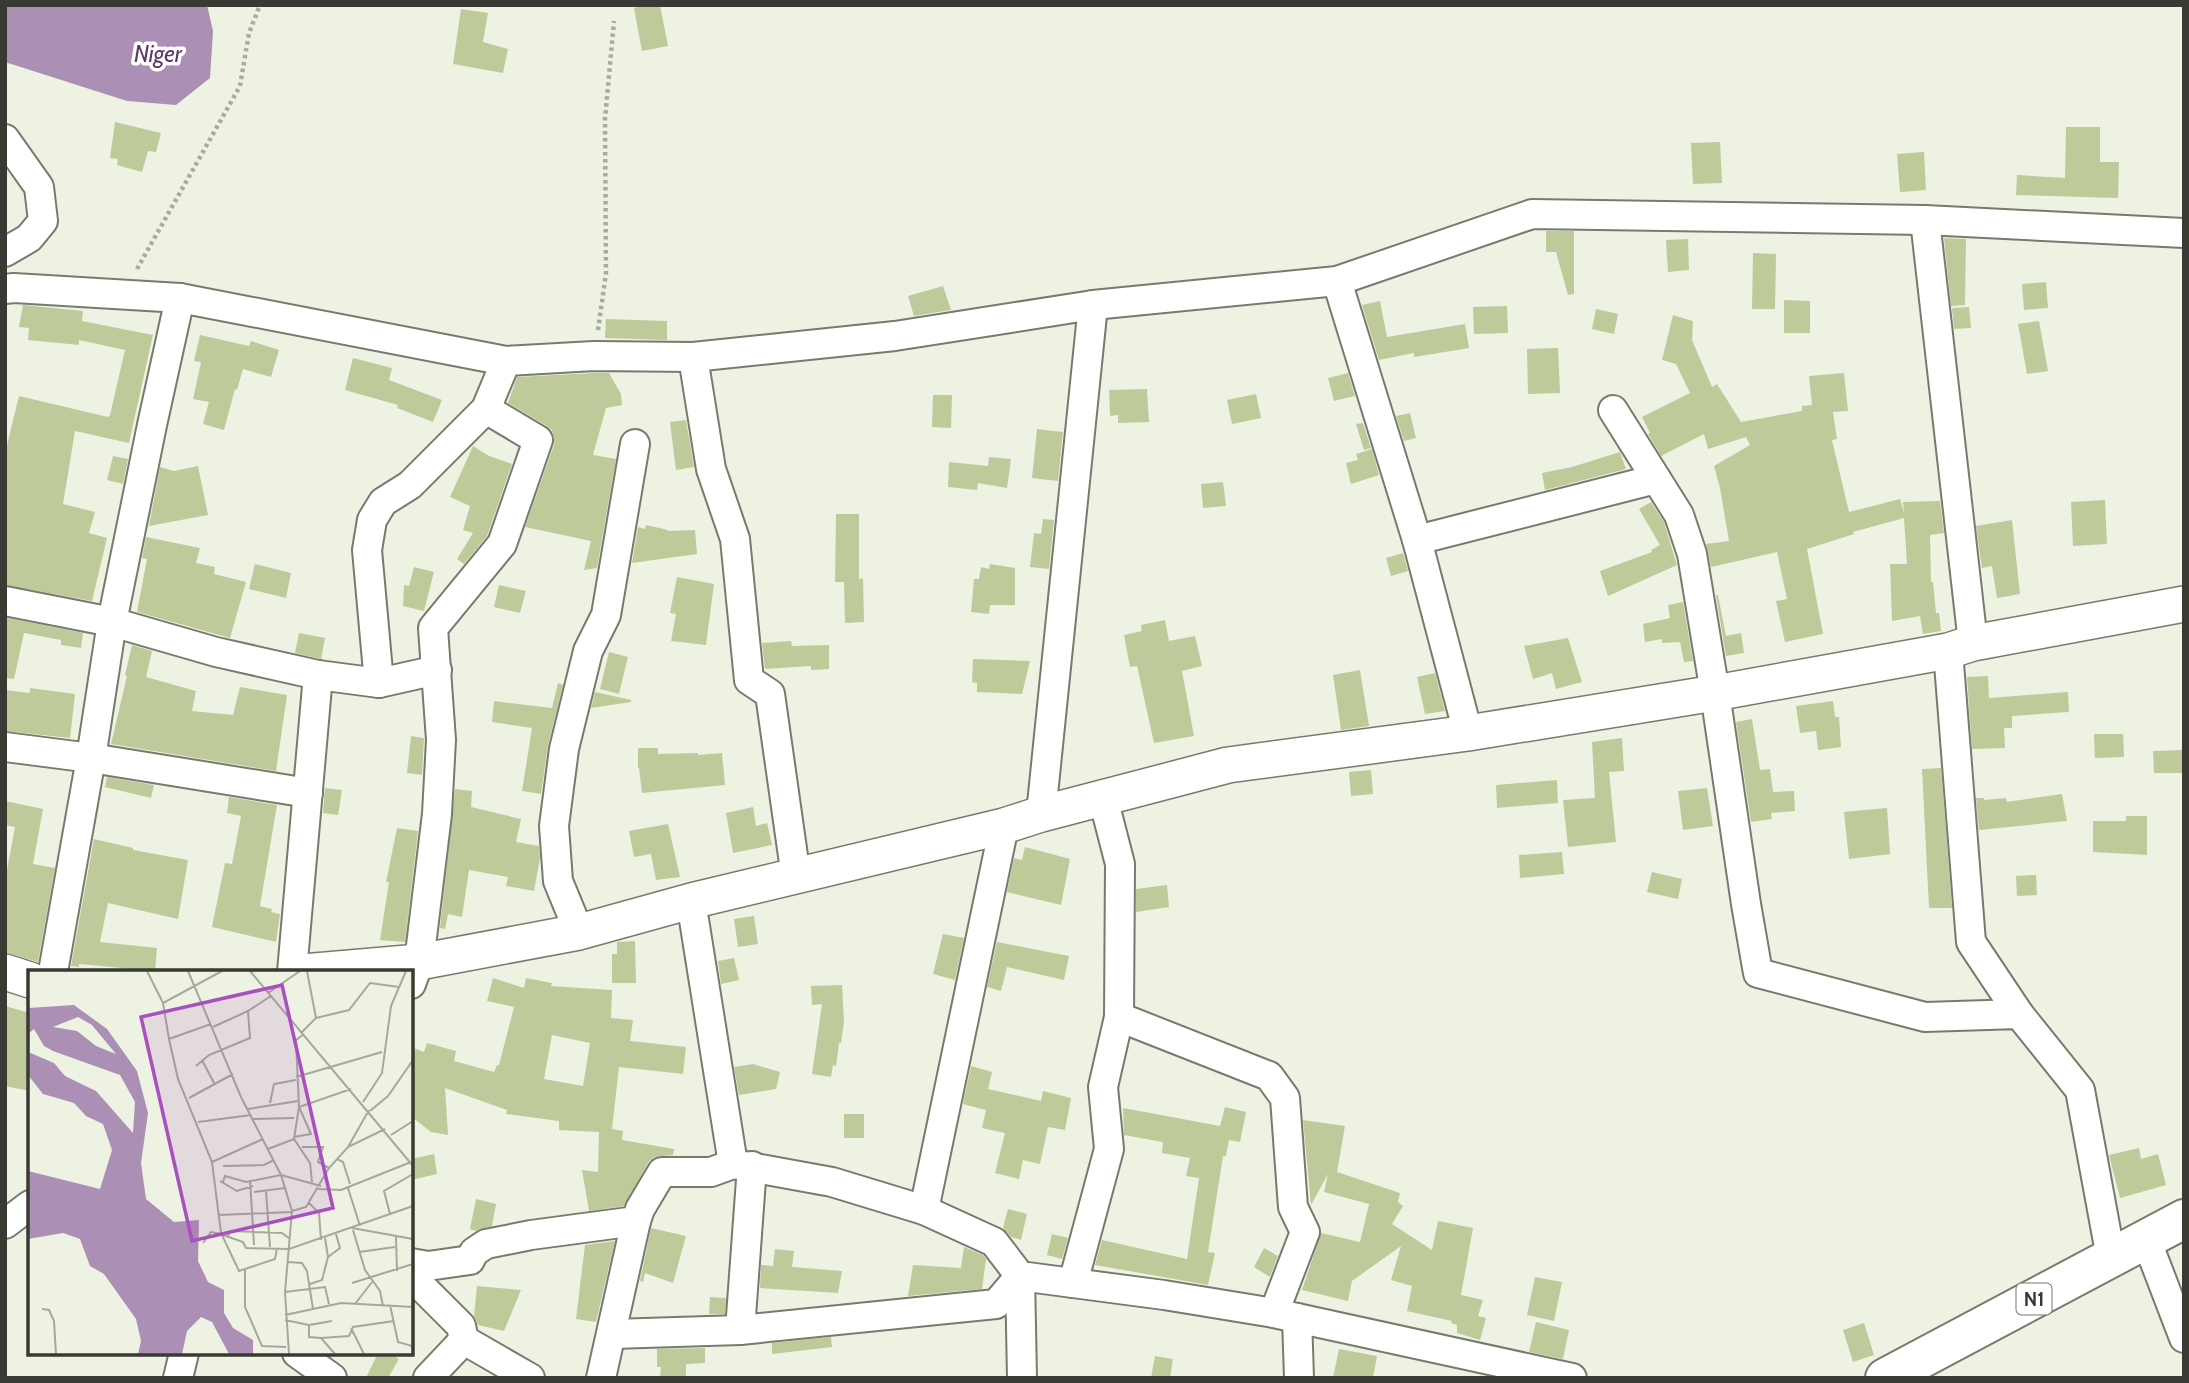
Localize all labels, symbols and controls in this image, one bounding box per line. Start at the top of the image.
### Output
water label: Niger [134,40,183,68]
inset map [28,970,413,1355]
road number: N1 [2016,1284,2052,1315]

